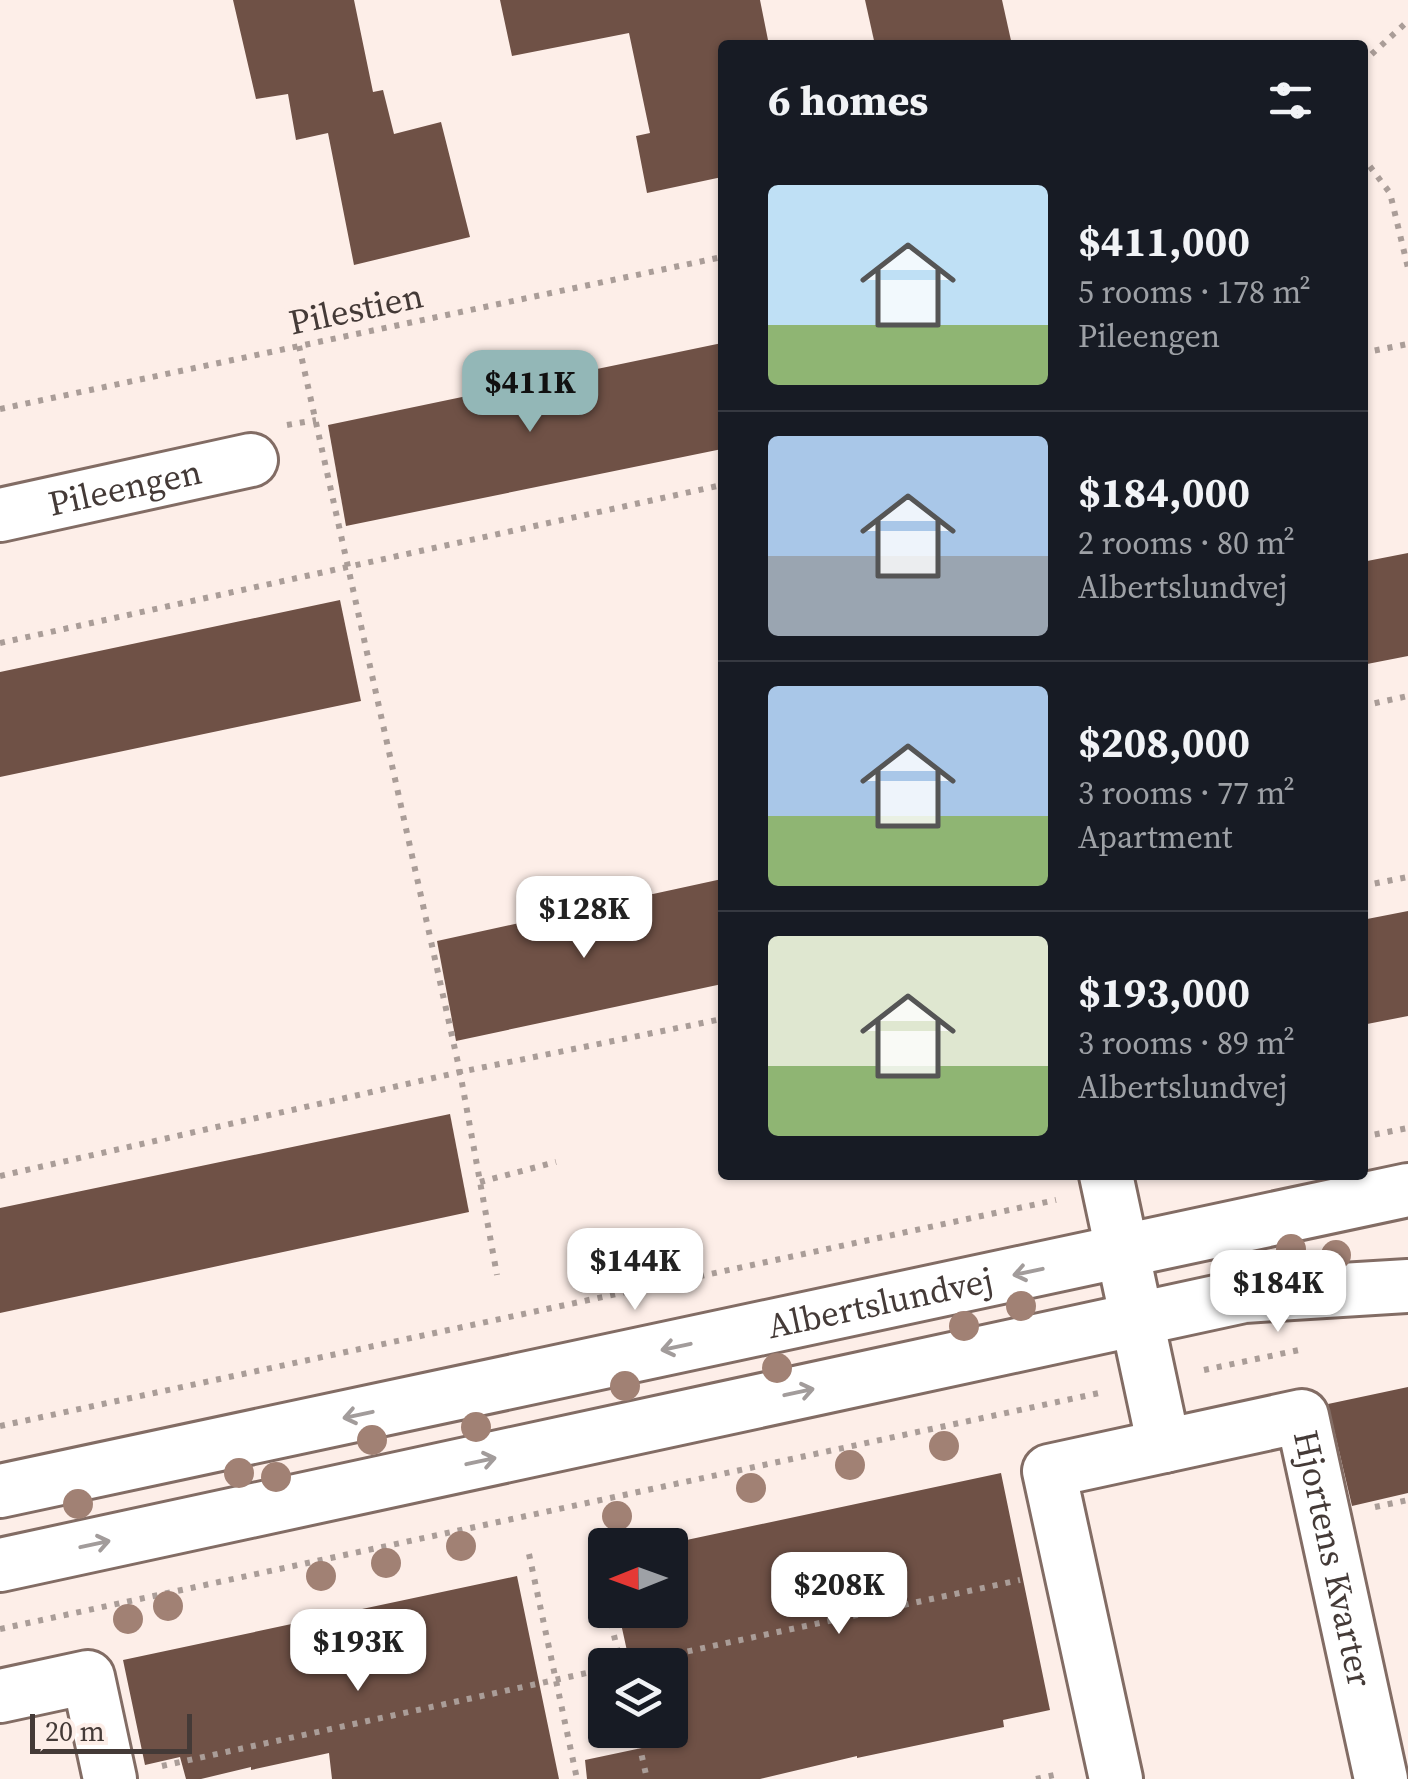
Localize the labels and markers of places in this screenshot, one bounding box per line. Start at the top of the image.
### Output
pin: $411K [460,350,600,435]
pin: $128K [514,876,654,961]
pin: $144K [565,1228,705,1313]
pin: $184K [1208,1250,1348,1335]
pin: $208K [769,1552,909,1637]
pin: $193K [288,1609,428,1694]

